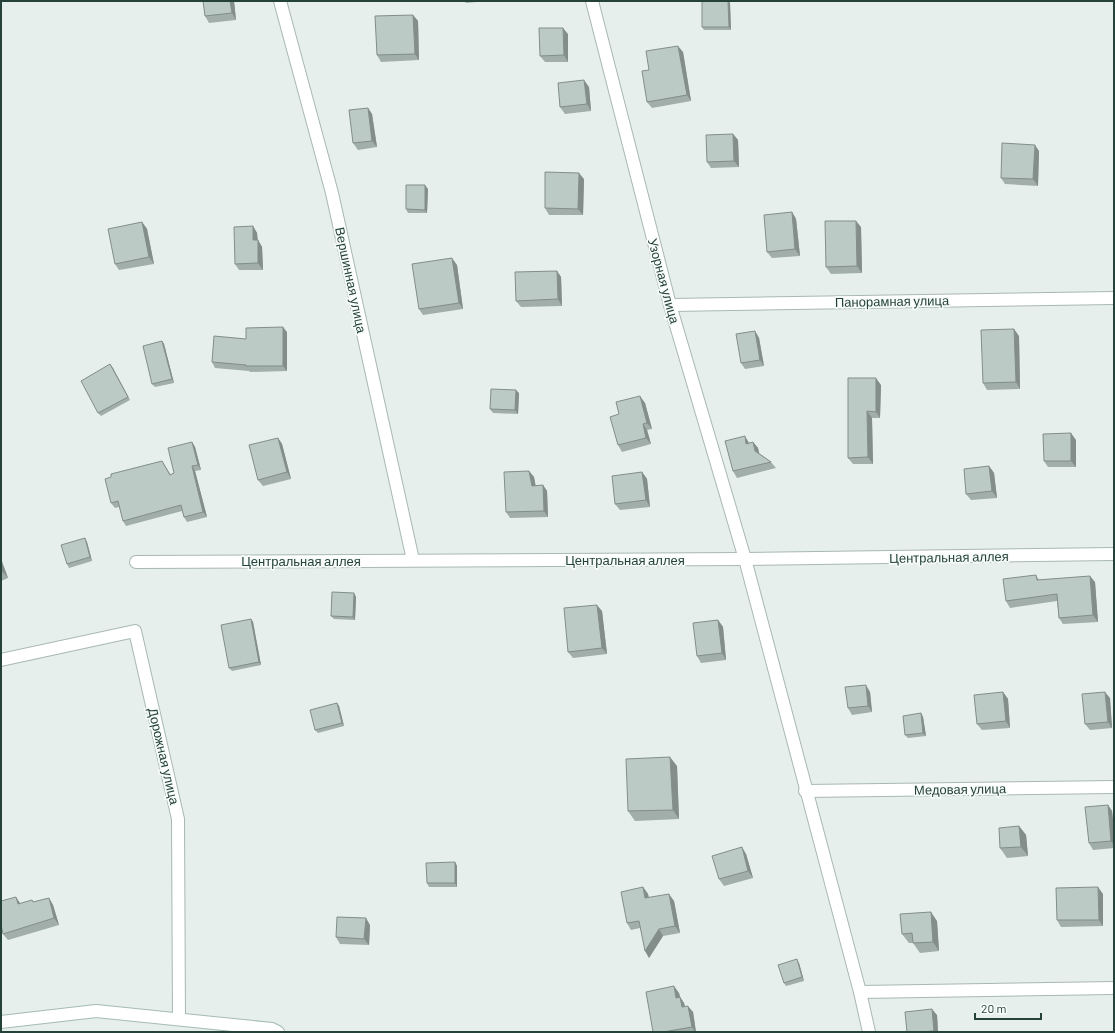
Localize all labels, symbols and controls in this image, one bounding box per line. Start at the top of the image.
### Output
street label: Вершинная улица [332,226,370,335]
street label: Узорная улица [645,237,683,326]
street label: Панорамная улица [835,292,950,310]
street label: Центральная аллея [889,548,1009,566]
street label: Центральная аллея [565,552,685,568]
street label: Центральная аллея [241,553,361,569]
street label: Дорожная улица [145,706,183,807]
street label: Медовая улица [914,780,1007,798]
scale bar [975,995,1041,1021]
text: 20 m [981,1001,1007,1015]

